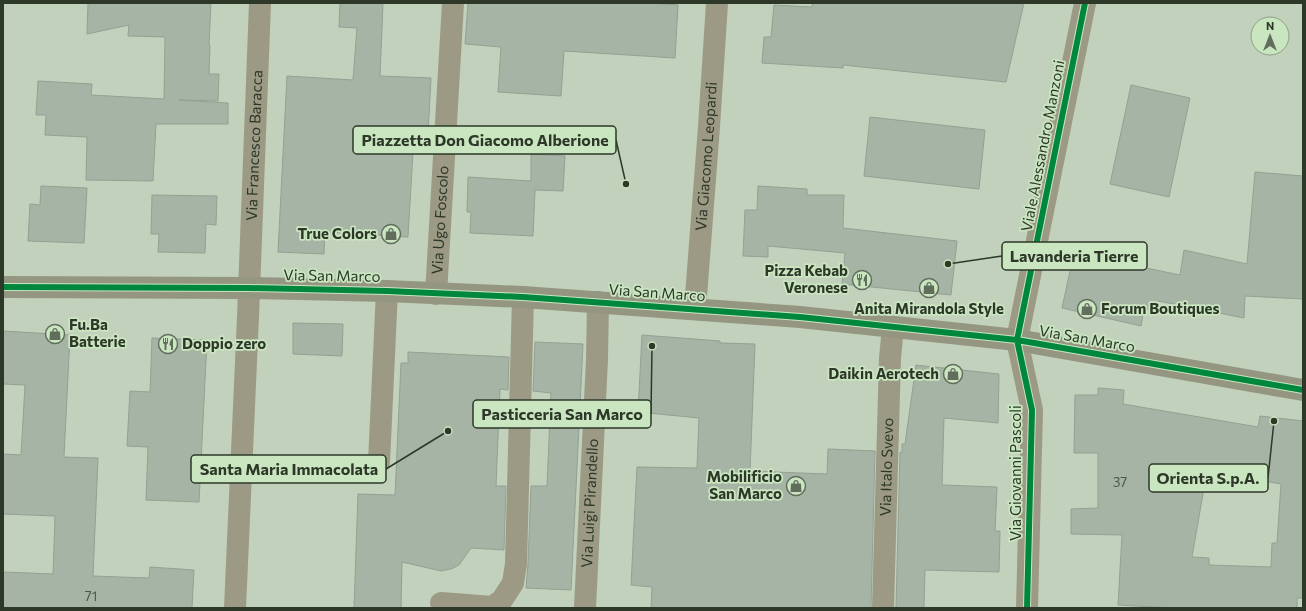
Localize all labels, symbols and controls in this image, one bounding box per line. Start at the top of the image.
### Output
north arrow [1250,16,1290,56]
text: N [1266,19,1274,32]
street label: Viale Alessandro Manzoni [1017,58,1067,233]
street label: Via Francesco Baracca [242,70,265,221]
street label: Via Giacomo Leopardi [691,81,720,232]
callout: Piazzetta Don Giacomo Alberione [353,126,616,154]
text: Piazzetta Don Giacomo Alberione [361,130,609,149]
street label: Via Ugo Foscolo [427,165,451,275]
shop icon: True Colors [380,223,402,245]
place label: True Colors [298,224,377,242]
callout: Lavanderia Tierre [1002,242,1147,270]
text: Lavanderia Tierre [1010,246,1138,265]
place label: Pizza Kebab Veronese [764,261,848,296]
street label: Via San Marco [283,265,381,285]
restaurant icon: Pizza Kebab Veronese [851,269,873,291]
shop icon: Anita Mirandola Style [918,277,940,299]
street label: Via San Marco [608,280,706,304]
shop icon: Forum Boutiques [1076,298,1098,320]
place label: Anita Mirandola Style [854,299,1004,317]
place label: Forum Boutiques [1101,299,1219,317]
place label: Fu.Ba Batterie [69,315,126,350]
street label: Via San Marco [1038,321,1137,355]
shop icon: Fu.Ba Batterie [44,323,66,345]
restaurant icon: Doppio zero [157,333,179,355]
place label: Doppio zero [182,334,266,352]
shop icon: Daikin Aerotech [942,363,964,385]
place label: Daikin Aerotech [828,364,939,382]
callout: Pasticceria San Marco [473,400,651,428]
text: Pasticceria San Marco [481,404,643,423]
street label: Via Giovanni Pascoli [1006,405,1024,541]
street label: Via Italo Svevo [876,417,896,517]
street label: Via Luigi Pirandello [577,438,601,568]
callout: Santa Maria Immacolata [191,455,386,483]
text: Santa Maria Immacolata [200,459,378,478]
callout: Orienta S.p.A. [1149,464,1268,492]
place label: Mobilificio San Marco [707,467,782,502]
text: Orienta S.p.A. [1157,468,1260,487]
house number: 37 [1113,474,1127,490]
shop icon: Mobilificio San Marco [785,475,807,497]
house number: 71 [85,588,97,604]

